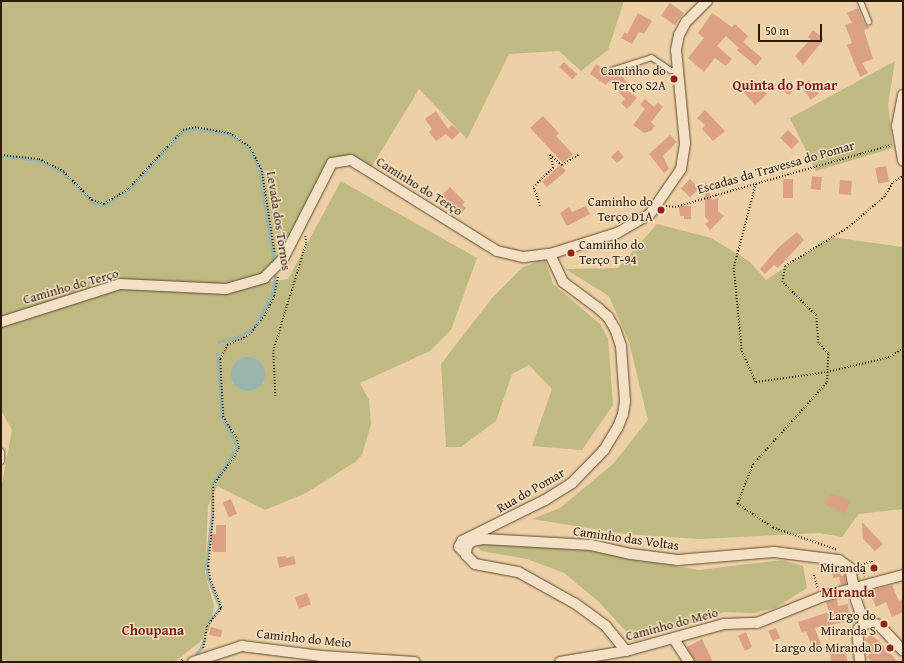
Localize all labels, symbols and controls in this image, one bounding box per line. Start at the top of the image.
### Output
scale bar [760,16,824,42]
text: 50 m [765,22,789,39]
place label: Caminho do Terço S2A [601,64,666,95]
marker: Caminho do Terço S2A [669,74,679,84]
district label: Quinta do Pomar [733,77,837,93]
street label: Escadas da Travessa do Pomar [696,138,856,198]
street label: Caminho do Terço [373,154,465,220]
street label: Levada dos Tornos [262,170,294,272]
place label: Caminho do Terço D1A [588,195,653,226]
marker: Caminho do Terço D1A [656,205,666,215]
place label: Caminho do Terço T-94 [579,238,644,269]
marker: Caminho do Terço T-94 [566,248,576,258]
street label: Caminho do Terço [21,266,121,308]
street label: Rua do Pomar [494,465,568,517]
street label: Caminho das Voltas [572,524,680,554]
place label: Miranda [820,560,866,576]
marker: Miranda [869,563,879,573]
district label: Miranda [821,584,875,600]
street label: Caminho do Meio [624,605,720,645]
place label: Largo do Miranda S [821,609,876,640]
marker: Largo do Miranda S [879,619,889,629]
district label: Choupana [122,622,184,638]
street label: Caminho do Meio [256,626,352,652]
place label: Largo do Miranda D [775,640,882,656]
marker: Largo do Miranda D [885,643,895,653]

